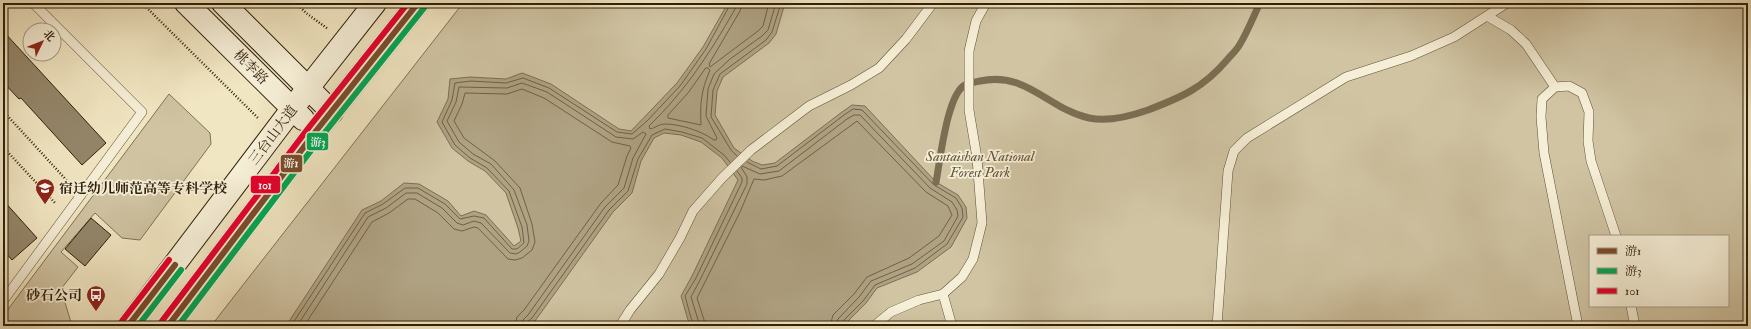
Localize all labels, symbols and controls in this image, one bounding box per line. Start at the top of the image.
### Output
north arrow [22,22,62,62]
text: 北 [40,27,57,44]
street label: 桃李路 [230,46,272,88]
street label: 三台山大道 [245,102,301,168]
line badge: 游3 [306,132,329,151]
text: 游3 [310,136,326,149]
park label: Santaishan National Forest Park [925,148,1036,181]
line badge: 游1 [280,154,303,173]
text: 游1 [284,157,299,170]
line badge: 101 [250,175,281,194]
school or university icon: 宿迁幼儿师范高等专科学校 [34,177,56,205]
text: 101 [258,179,272,192]
place label: 宿迁幼儿师范高等专科学校 [59,180,227,197]
legend [1589,235,1729,307]
text: 游1 [1625,244,1641,259]
text: 游3 [1625,264,1642,279]
bus stop icon: 砂石公司 [85,284,107,312]
text: 101 [1625,284,1640,299]
place label: 砂石公司 [26,287,82,304]

